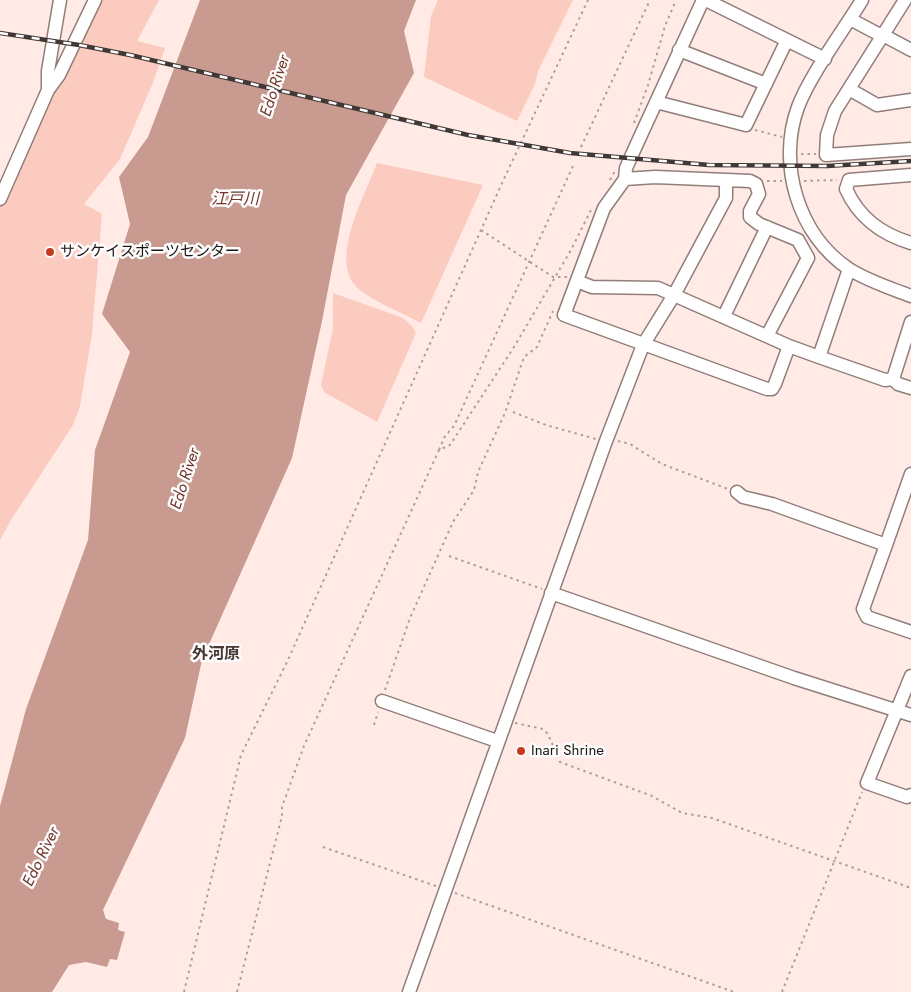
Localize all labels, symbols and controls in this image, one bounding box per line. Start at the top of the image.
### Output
water label: Edo River [257,53,295,119]
water label: 江戸川 [211,190,259,210]
place label: サンケイスポーツセンター [60,243,240,261]
marker: サンケイスポーツセンター [44,246,56,258]
water label: Edo River [167,446,205,512]
district label: 外河原 [192,645,240,665]
place label: Inari Shrine [531,742,604,760]
marker: Inari Shrine [515,745,527,757]
water label: Edo River [19,824,65,890]

